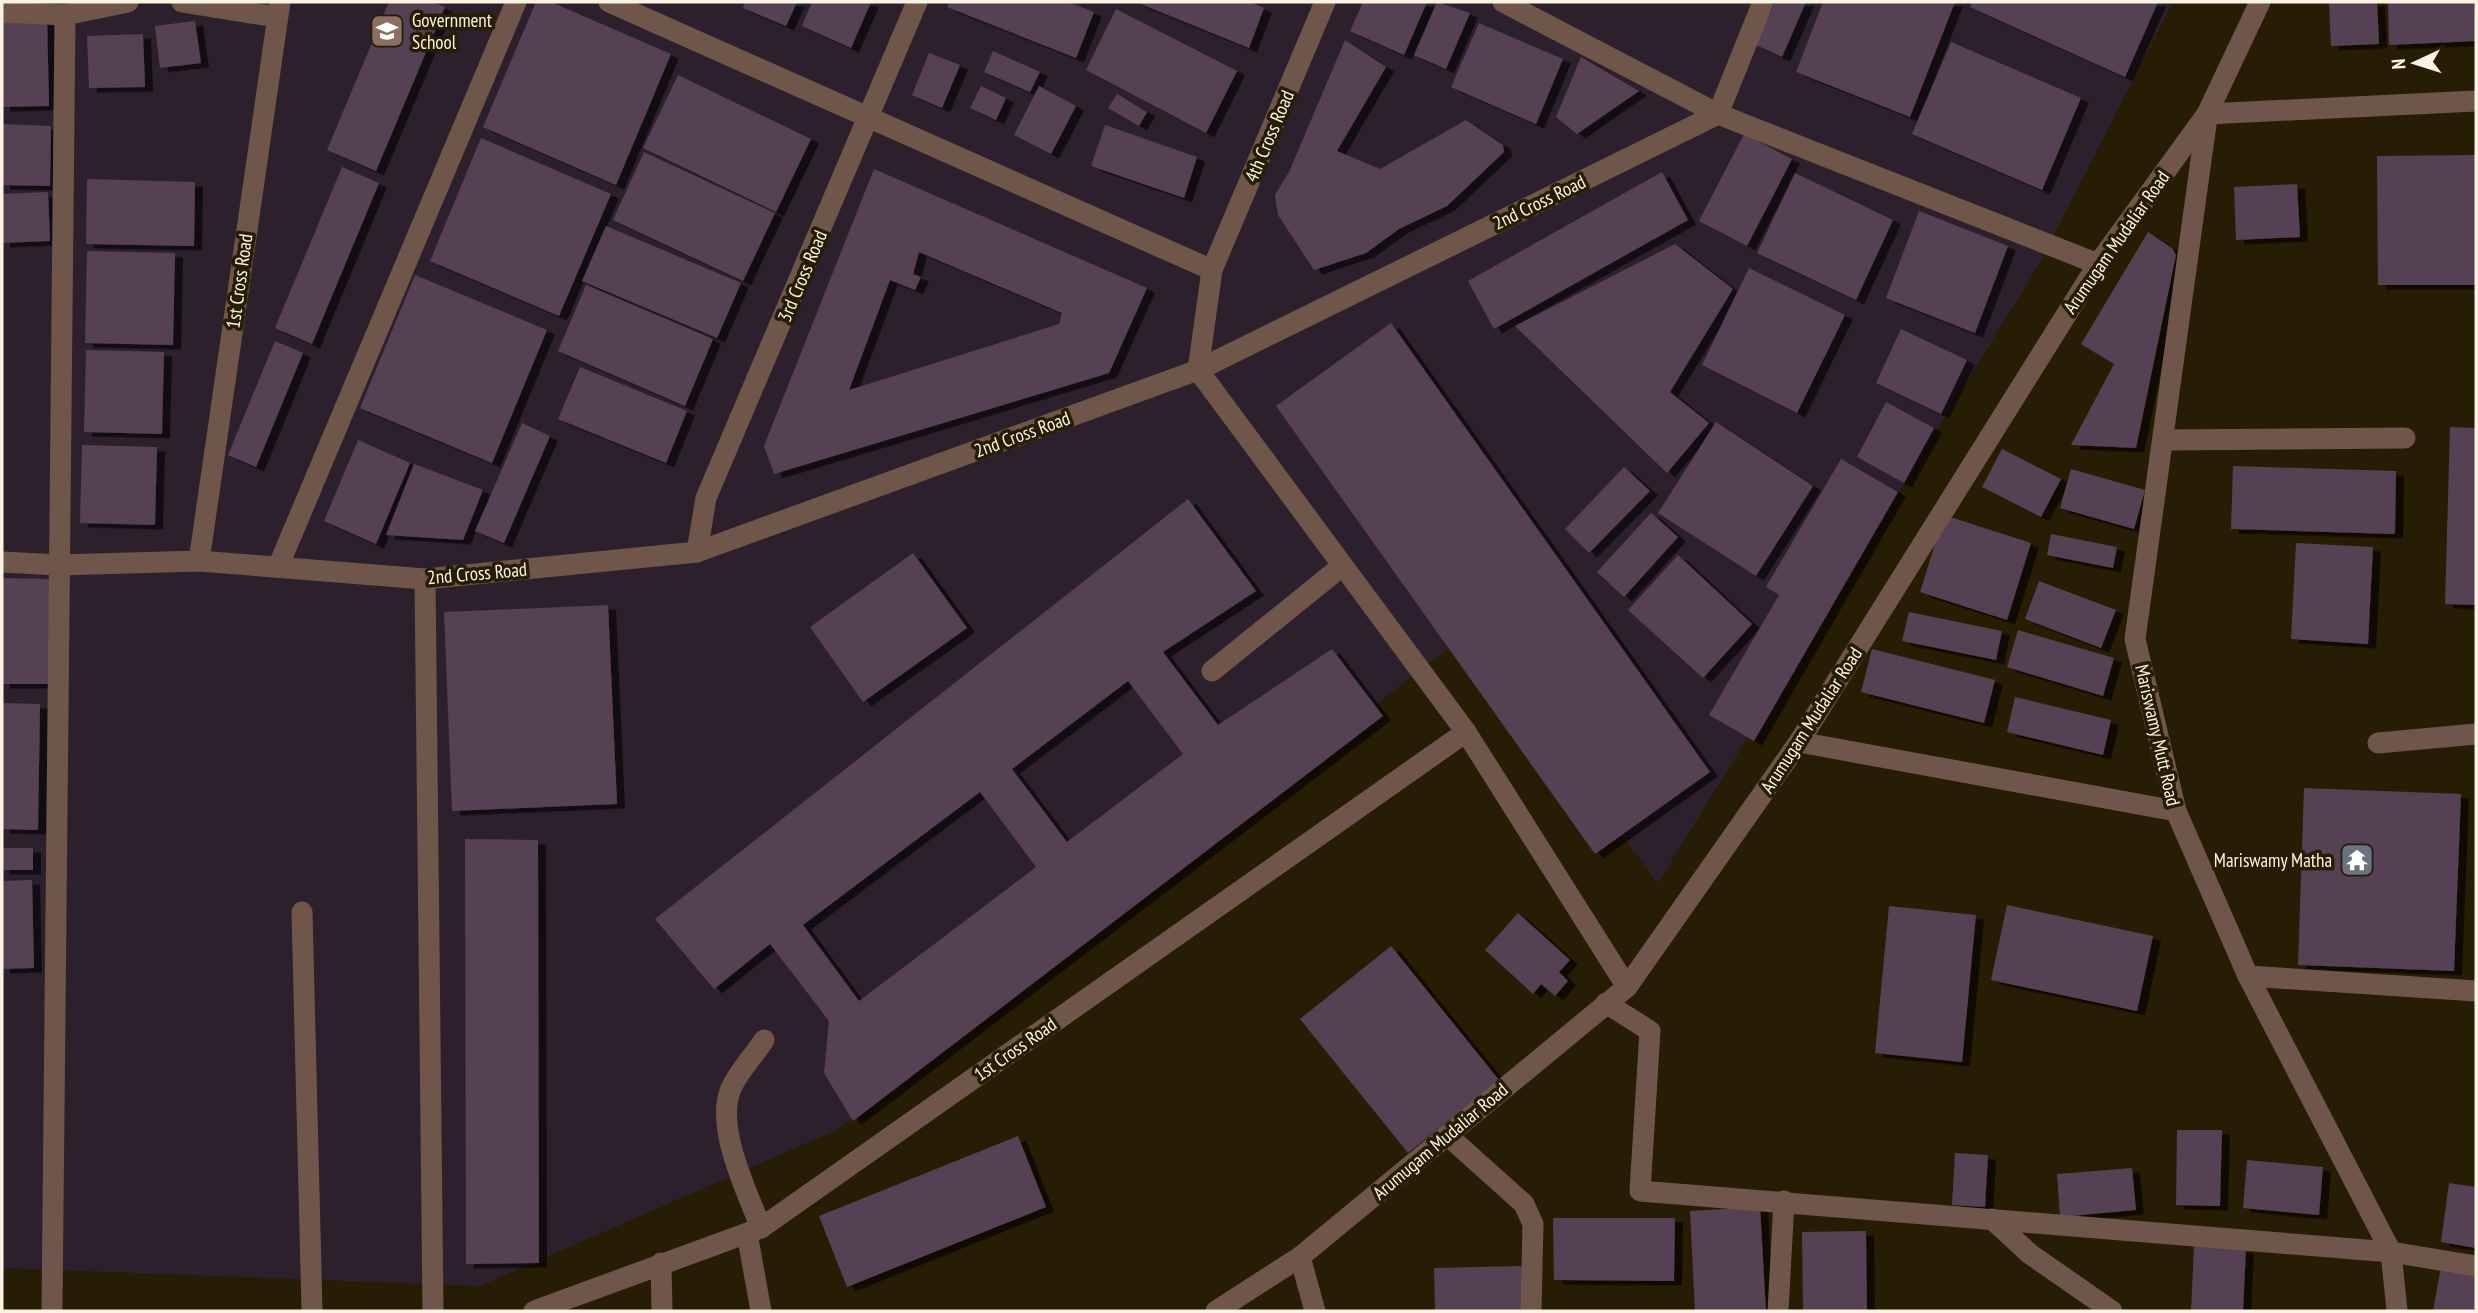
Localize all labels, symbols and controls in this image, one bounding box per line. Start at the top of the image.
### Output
place label: Government School [412,8,493,54]
school or university icon: Government School [368,12,406,50]
north arrow [2380,28,2450,98]
text: N [2386,58,2410,70]
street label: 4th Cross Road [1239,87,1299,185]
street label: Arumugam Mudaliar Road [2058,166,2174,318]
street label: 2nd Cross Road [1489,169,1589,235]
street label: 3rd Cross Road [772,227,832,325]
street label: 1st Cross Road [220,232,258,330]
street label: 2nd Cross Road [971,406,1073,462]
street label: 2nd Cross Road [426,557,528,589]
street label: Arumugam Mudaliar Road [1755,642,1867,798]
street label: Mariswamy Mutt Road [2130,662,2186,808]
temple icon: Mariswamy Matha [2338,841,2376,879]
place label: Mariswamy Matha [2214,848,2332,872]
street label: 1st Cross Road [969,1012,1061,1086]
street label: Arumugam Mudaliar Road [1367,1077,1513,1205]

